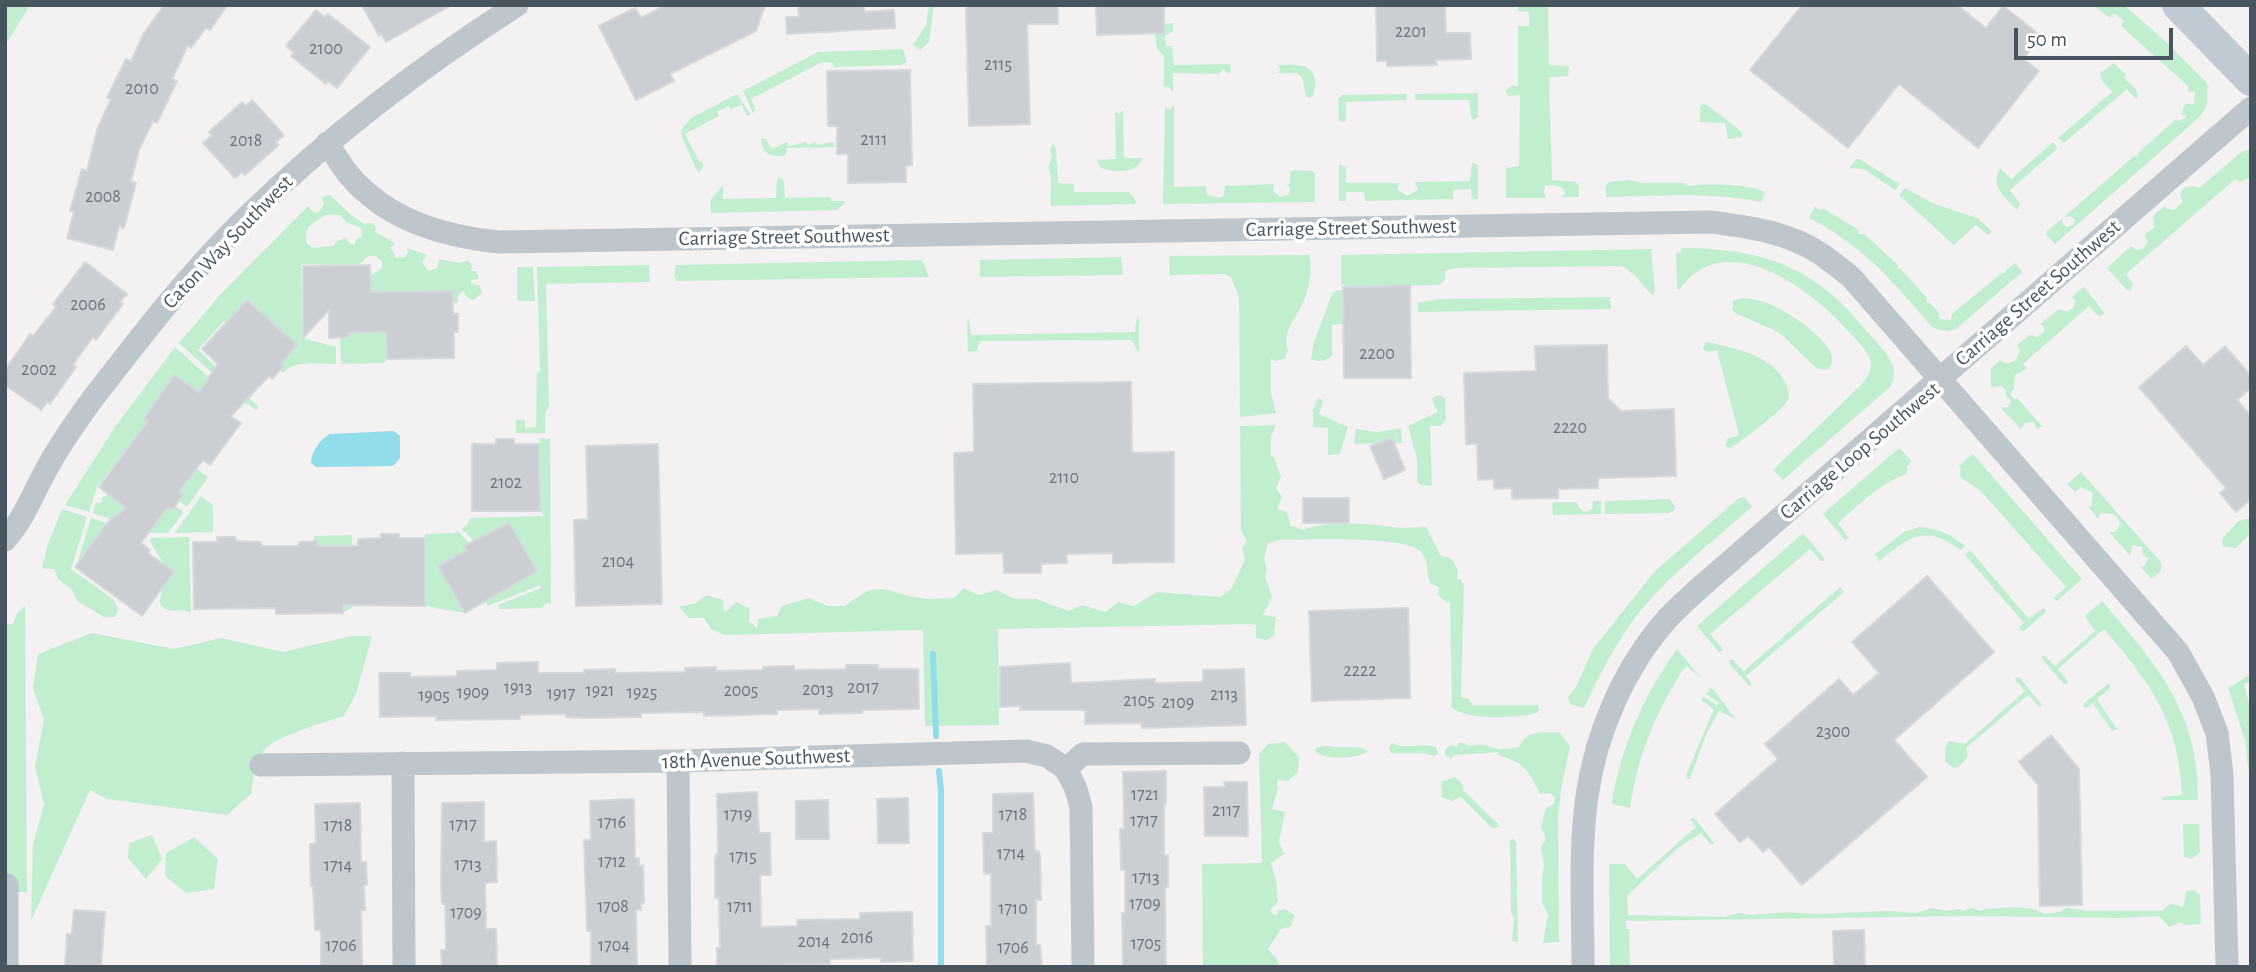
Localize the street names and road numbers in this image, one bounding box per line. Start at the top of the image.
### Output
street label: Caton Way Southwest [158,170,298,314]
street label: Carriage Street Southwest [1245,214,1457,242]
street label: Carriage Street Southwest [1950,214,2126,372]
street label: Carriage Street Southwest [678,223,890,251]
street label: Carriage Loop Southwest [1775,377,1945,525]
street label: 18th Avenue Southwest [661,743,851,775]

